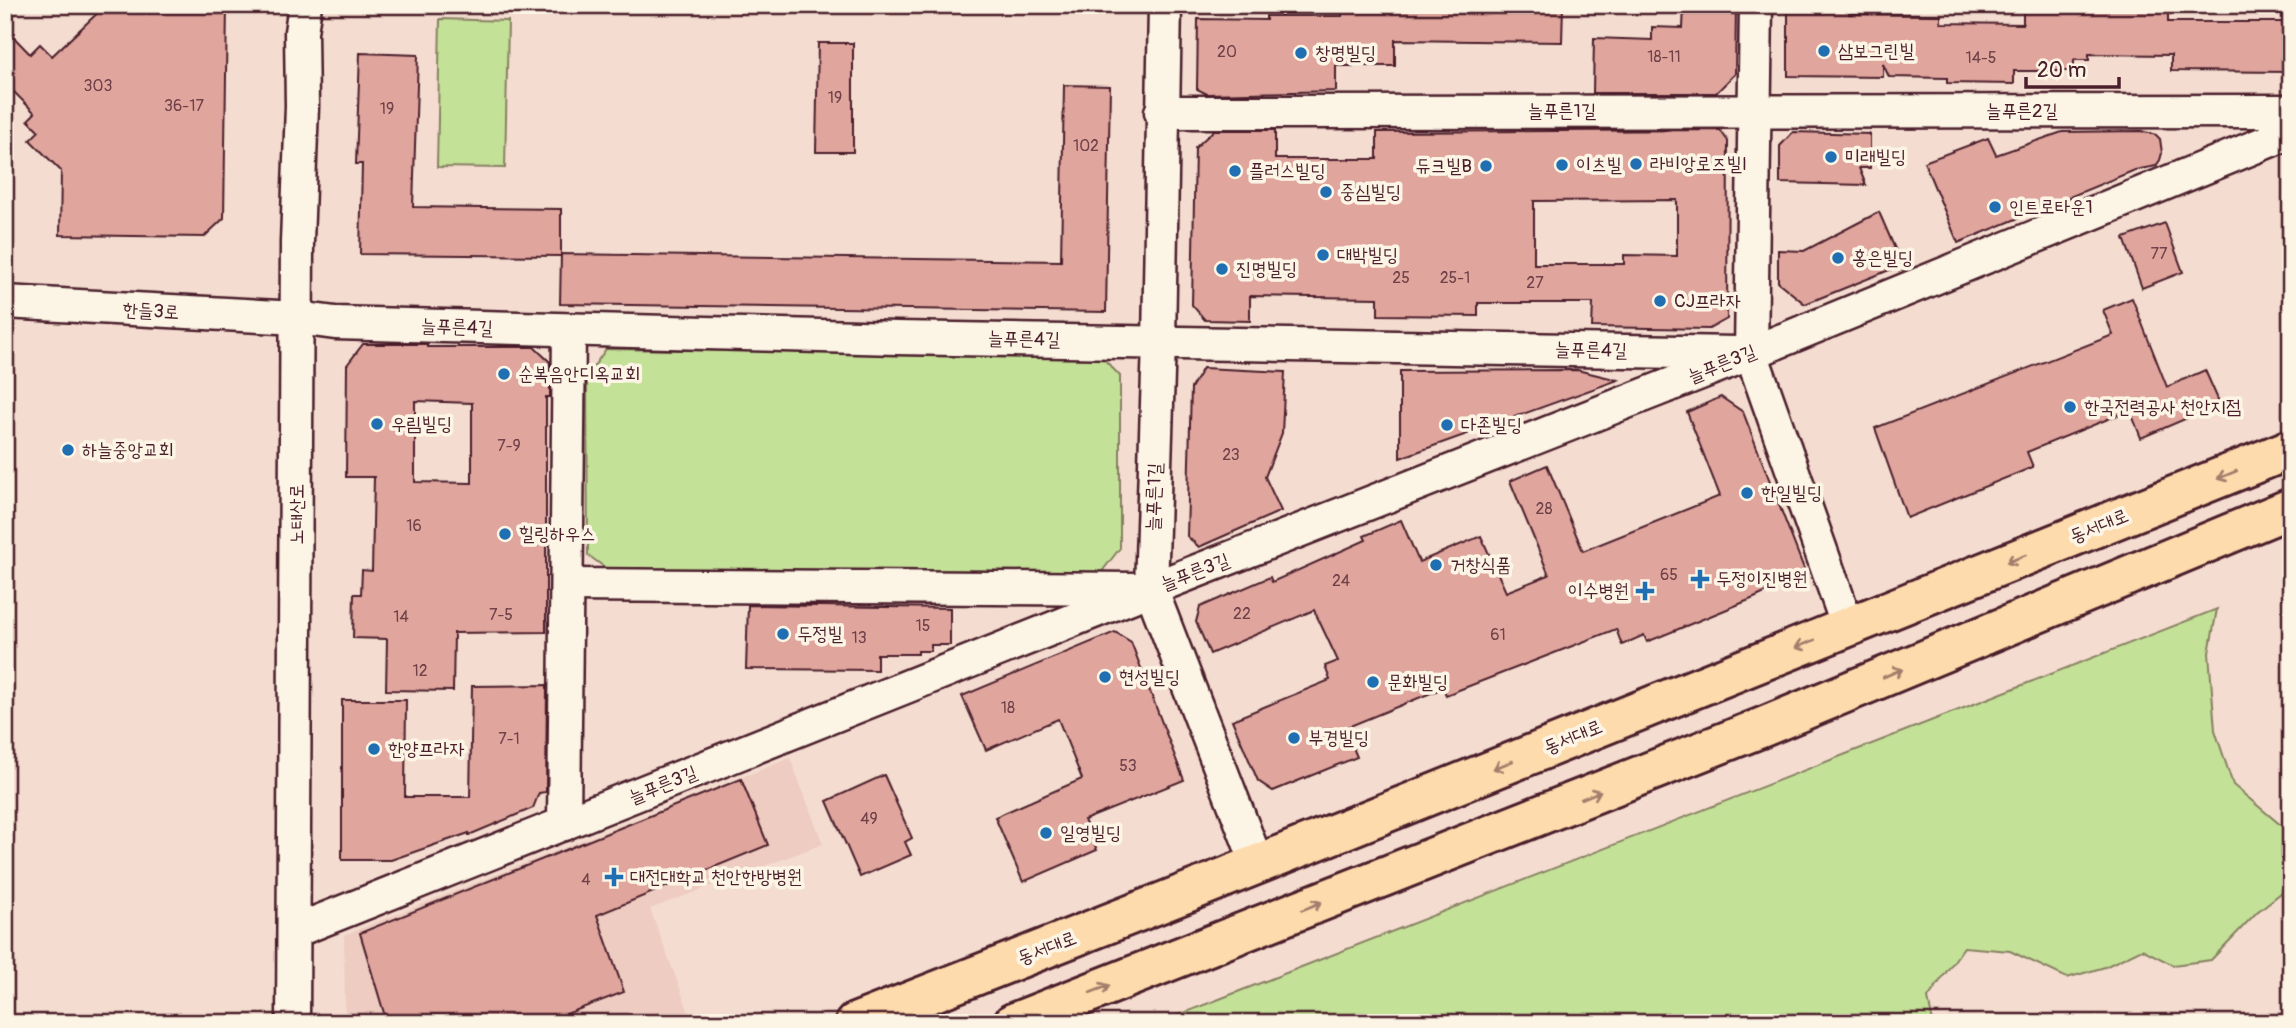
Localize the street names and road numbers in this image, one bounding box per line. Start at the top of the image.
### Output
street label: 늘푸른1길 [1528,99,1596,123]
street label: 늘푸른2길 [1986,99,2058,123]
street label: 한들3로 [122,298,180,324]
street label: 늘푸른4길 [421,314,493,340]
street label: 늘푸른4길 [988,326,1060,352]
street label: 늘푸른4길 [1555,337,1627,363]
street label: 늘푸른3길 [1684,339,1760,389]
street label: 늘푸른1길 [1141,462,1167,532]
street label: 노태산로 [285,483,309,545]
street label: 동서대로 [2066,503,2132,549]
street label: 늘푸른3길 [1157,548,1233,596]
street label: 동서대로 [1540,714,1606,760]
street label: 늘푸른3길 [625,760,701,810]
street label: 동서대로 [1014,926,1080,970]

